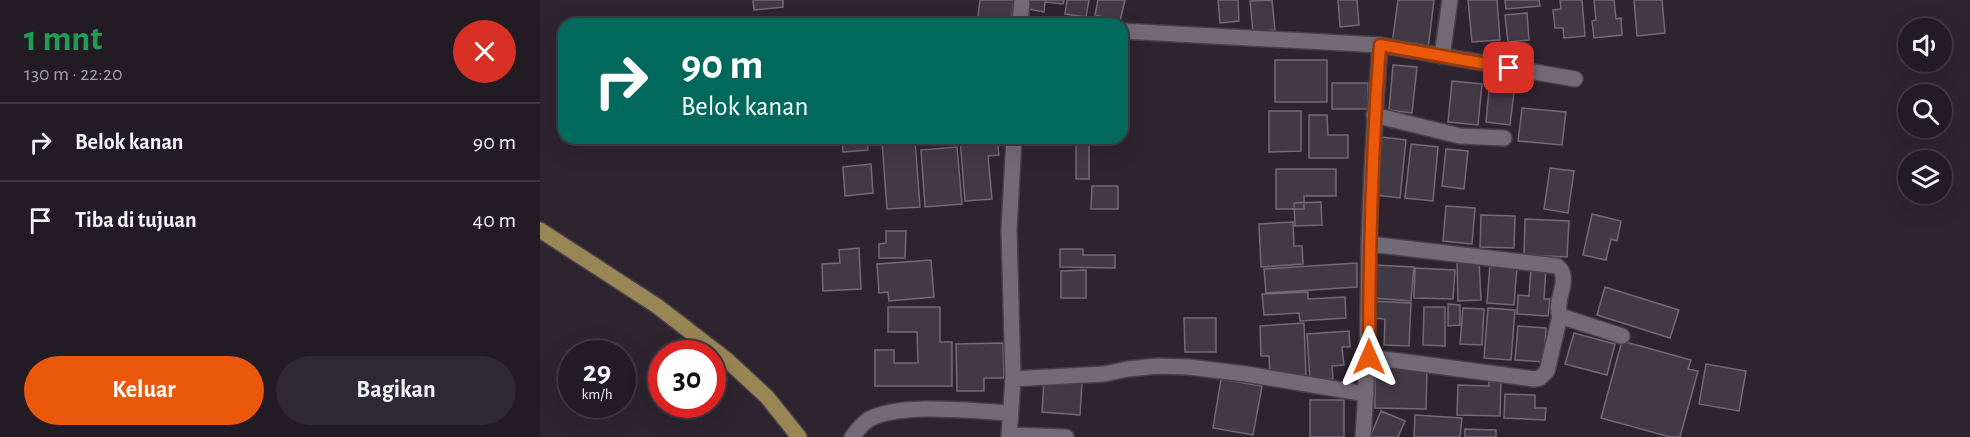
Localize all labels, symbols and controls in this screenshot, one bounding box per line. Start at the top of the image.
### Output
map controls [1898,18,1952,204]
button: sound [1898,18,1952,72]
button: close [453,20,516,83]
text: 1 mnt [24,21,102,57]
icon: right [582,42,660,120]
pin [1483,42,1534,93]
text: 90 m [681,44,763,86]
icon: arrive [1492,51,1525,84]
text: 130 m · 22:20 [24,64,123,84]
button: search [1898,84,1952,138]
text: Belok kanan [681,93,808,120]
icon: right [24,126,57,159]
text: Belok kanan [75,131,183,153]
text: 90 m [473,131,516,153]
button: layers [1898,150,1952,204]
icon: arrive [24,204,57,237]
text: Tiba di tujuan [75,209,197,231]
text: 40 m [473,209,516,231]
position arrow [1337,325,1401,389]
speed limit sign: 30 [648,340,726,418]
button: Keluar [24,356,264,425]
button: Bagikan [276,356,516,425]
text: 29 [583,357,611,387]
text: km/h [582,387,612,402]

